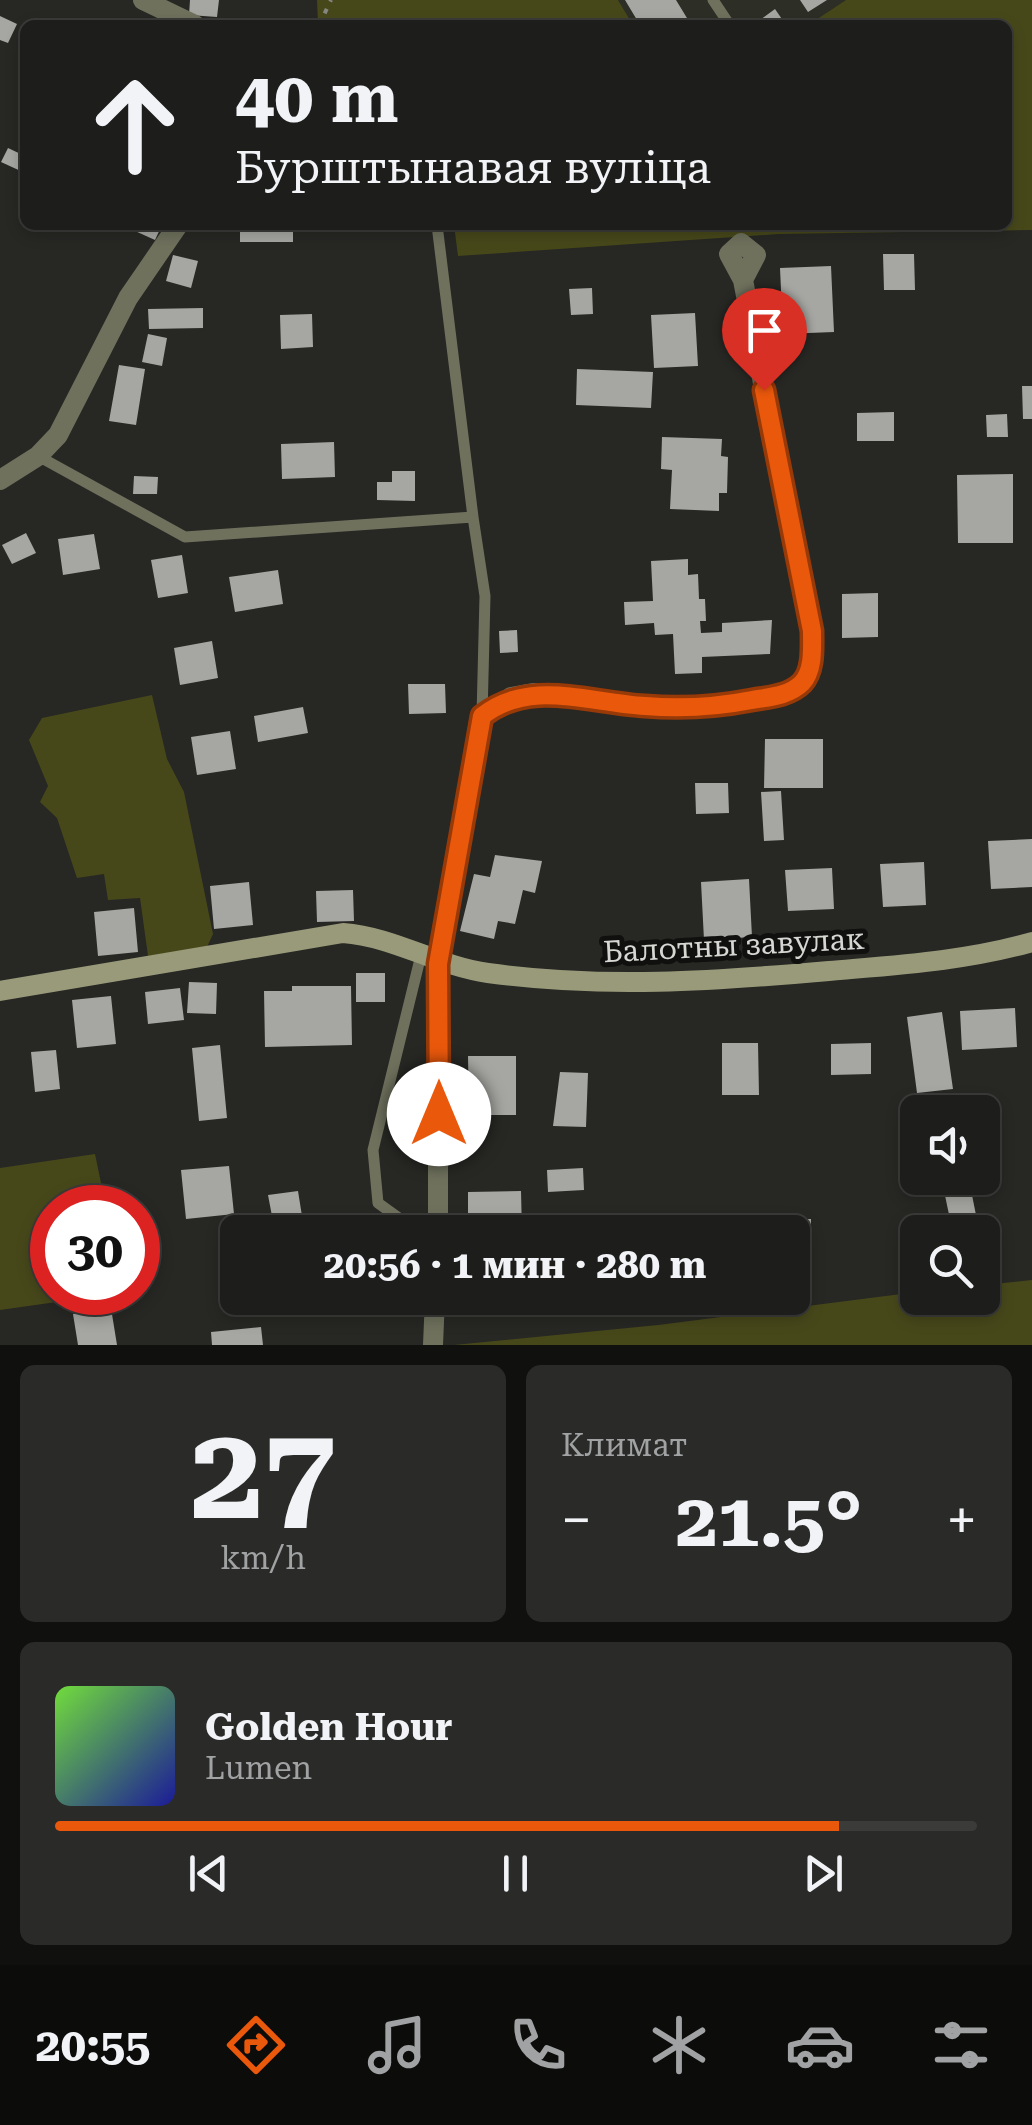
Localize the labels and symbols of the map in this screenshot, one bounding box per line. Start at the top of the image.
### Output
pin [722,288,807,391]
street label: Балотны завулак [602,921,866,969]
position arrow [387,1062,491,1166]
speed limit sign: 30 [30,1185,160,1315]

